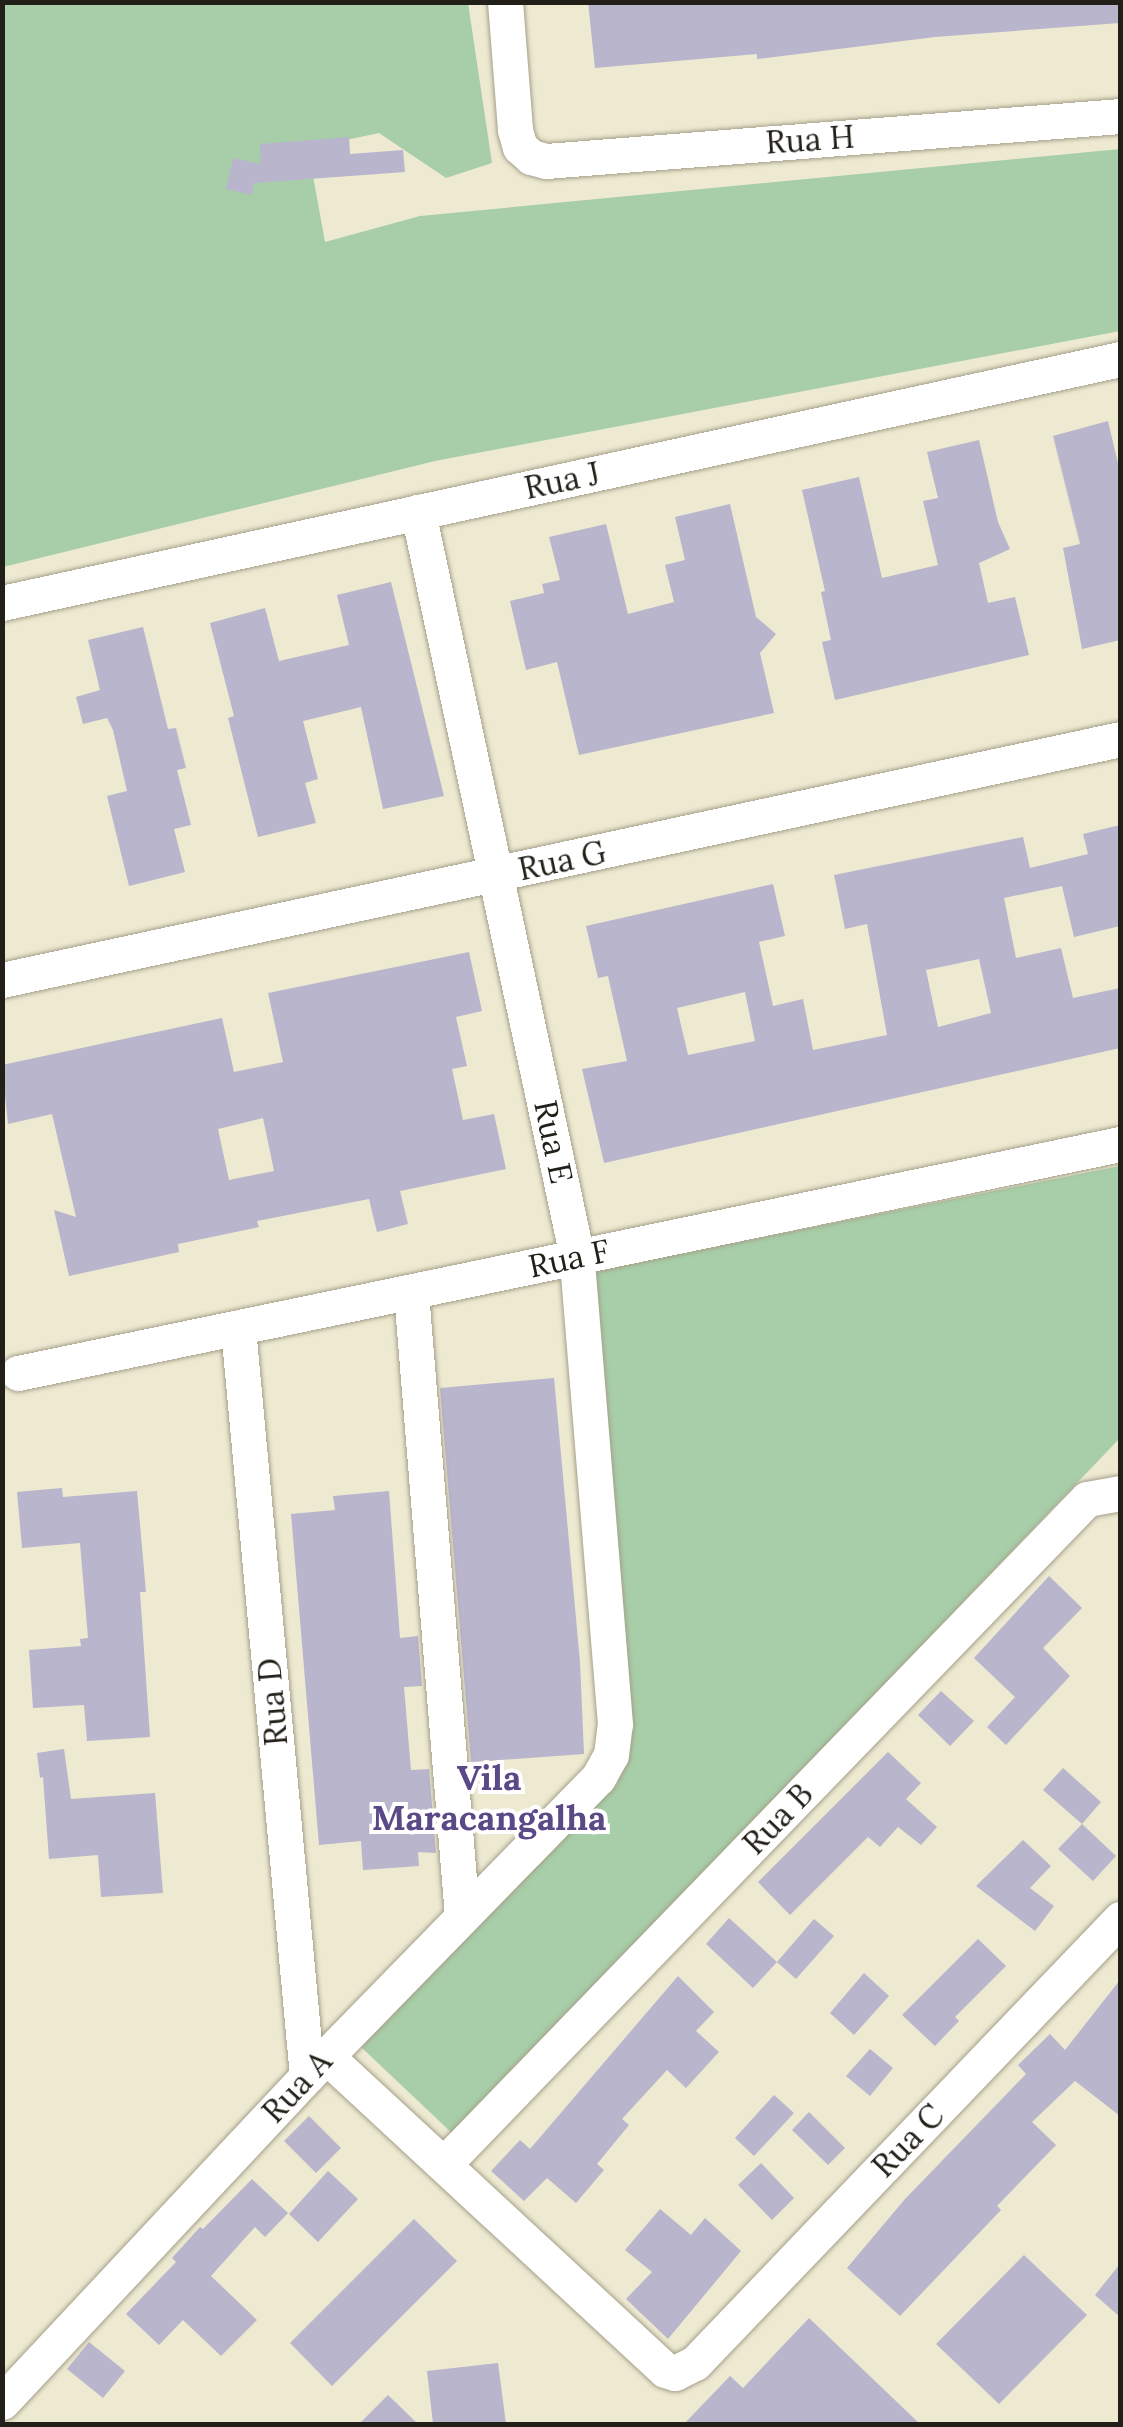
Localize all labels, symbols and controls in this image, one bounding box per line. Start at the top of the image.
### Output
street label: Rua H [764,118,856,162]
street label: Rua J [521,454,603,508]
street label: Rua G [515,833,609,889]
street label: Rua E [525,1097,581,1187]
street label: Rua F [525,1232,613,1286]
street label: Rua D [250,1657,296,1747]
district label: Vila Maracangalha [372,1757,606,1839]
street label: Rua B [735,1775,821,1863]
street label: Rua A [254,2043,340,2131]
street label: Rua C [864,2097,952,2185]

